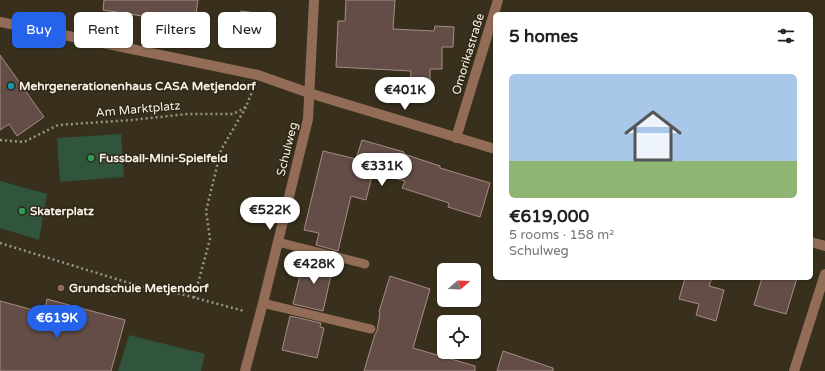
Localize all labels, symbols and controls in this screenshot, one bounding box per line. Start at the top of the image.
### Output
street label: Omorikastraße [449,11,487,96]
chip: Buy [12,12,66,48]
chip: Rent [74,12,133,48]
chip: Filters [141,12,210,48]
chip: New [218,12,276,48]
icon: filters [775,25,797,47]
text: 5 homes [509,26,578,47]
pin: €401K [377,77,433,111]
place label: Mehrgenerationenhaus CASA Metjendorf [19,79,256,94]
marker: Mehrgenerationenhaus CASA Metjendorf [6,81,16,91]
text: €401K [384,82,426,98]
street label: Am Marktplatz [95,98,181,120]
icon: home [617,100,689,172]
street label: Schulweg [274,121,300,177]
place label: Fussball-Mini-Spielfeld [99,151,228,166]
marker: Fussball-Mini-Spielfeld [86,153,96,163]
pin: €331K [354,153,410,187]
text: €331K [361,158,403,174]
pin: €522K [242,197,298,231]
text: €522K [249,202,291,218]
place label: Skaterplatz [30,204,94,219]
marker: Skaterplatz [17,206,27,216]
text: €619,000 [509,206,589,227]
text: 5 rooms · 158 m² [509,227,614,243]
text: Schulweg [509,243,569,259]
pin: €428K [286,251,342,285]
text: €428K [293,256,335,272]
north arrow [437,263,481,307]
map controls [437,263,481,359]
place label: Grundschule Metjendorf [69,281,209,296]
marker: Grundschule Metjendorf [56,283,66,293]
pin: €619K [29,305,85,339]
text: €619K [36,310,78,326]
button: locate [437,315,481,359]

